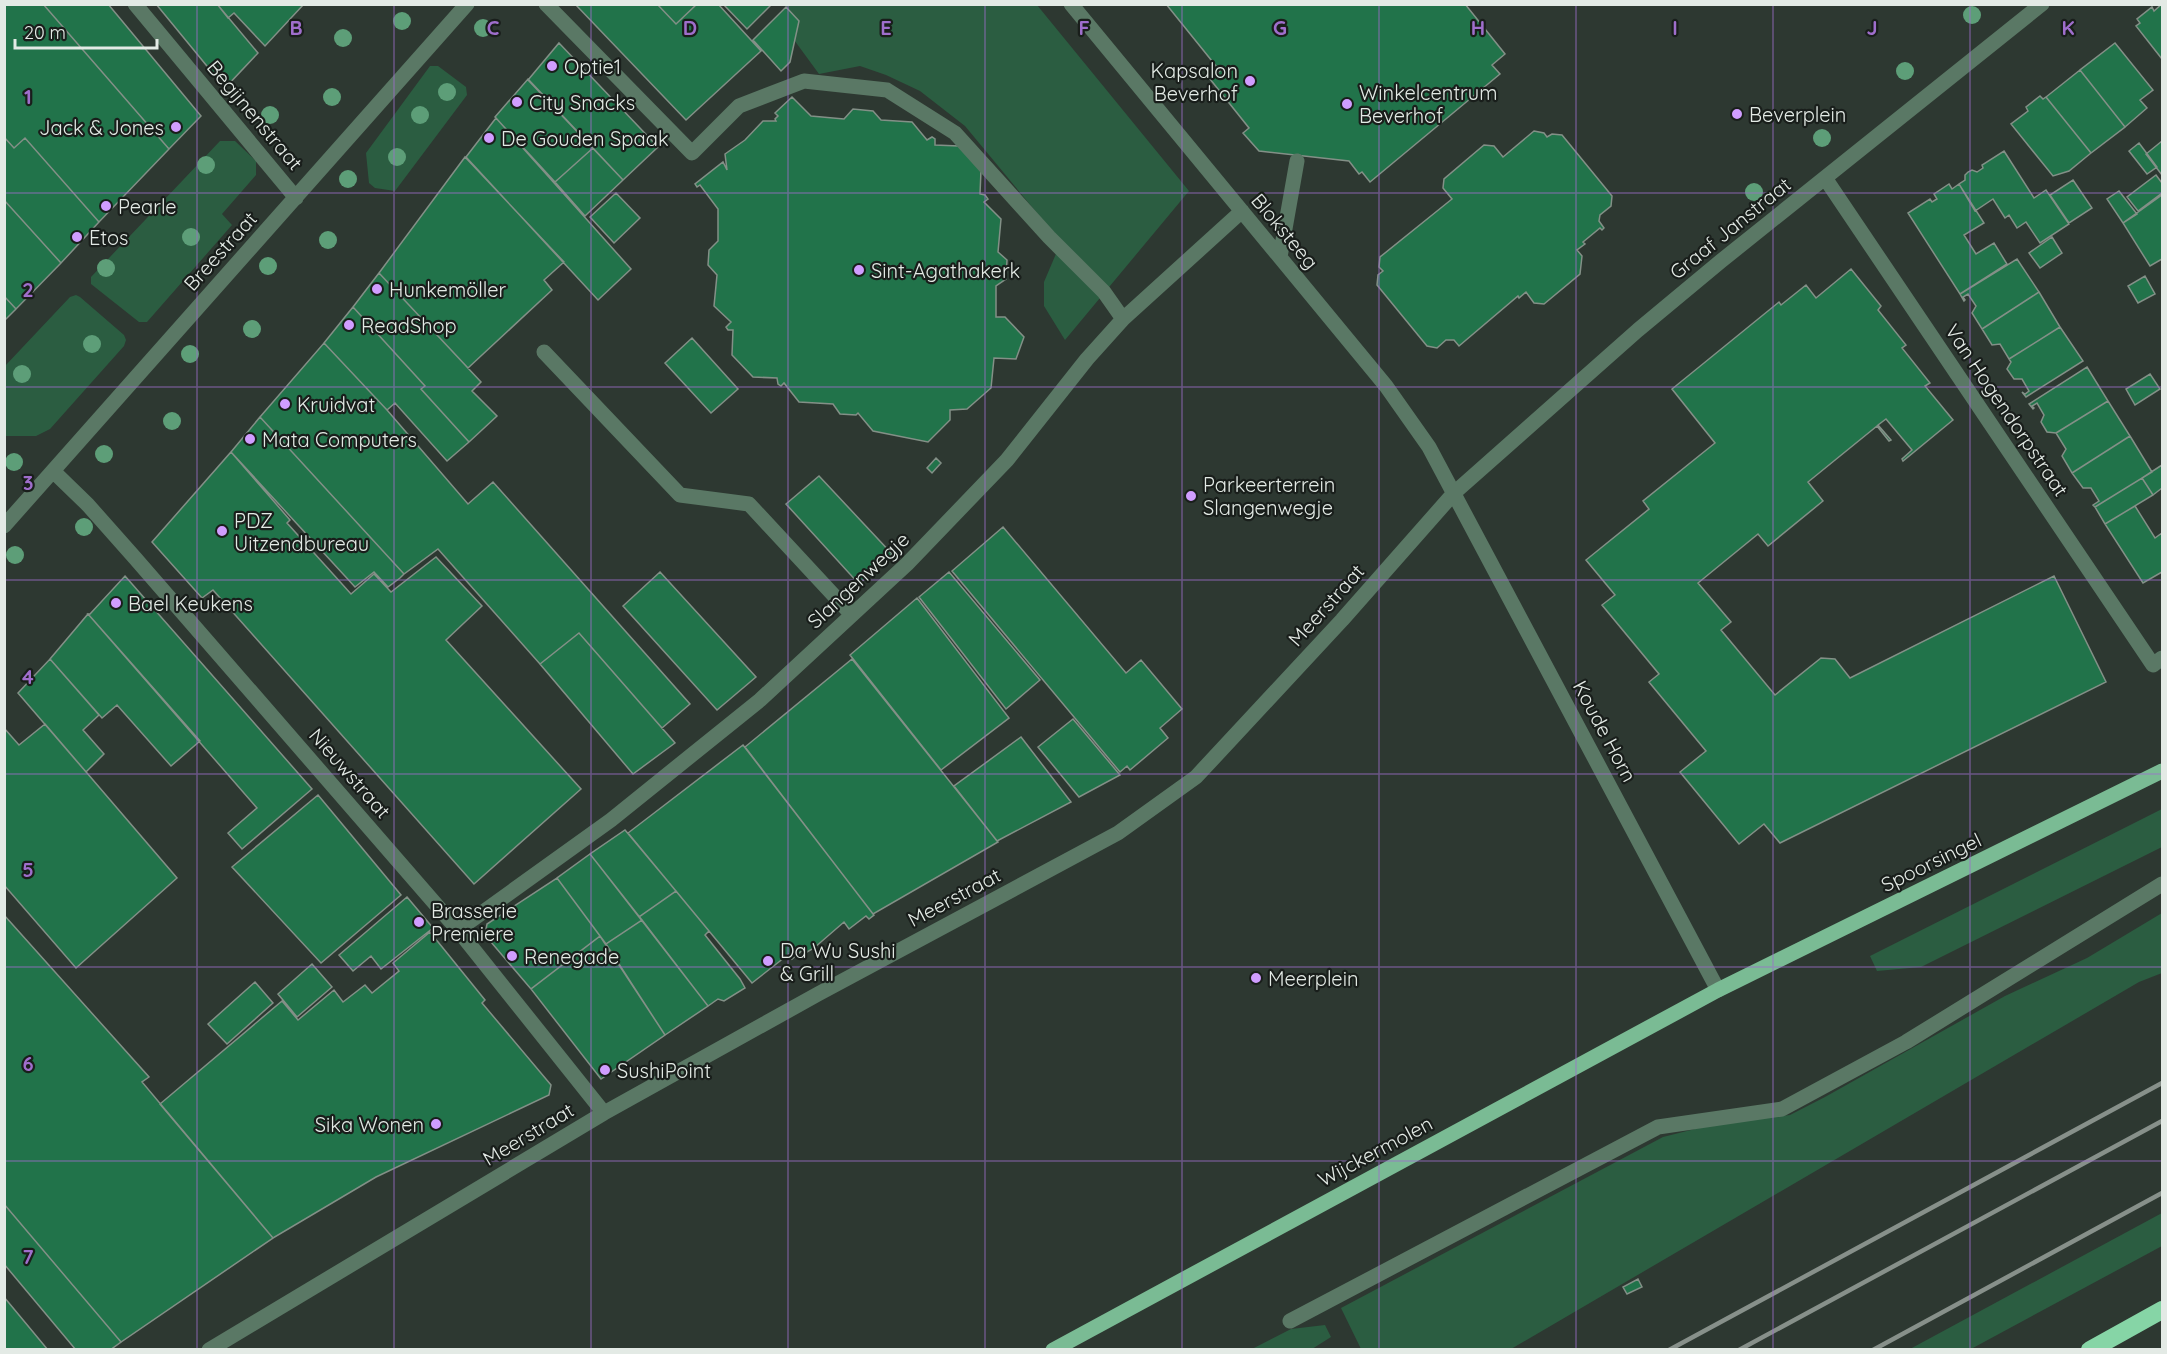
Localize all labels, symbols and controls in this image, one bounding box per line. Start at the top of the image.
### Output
scale bar [15,12,158,50]
text: B [289,15,303,40]
text: C [487,15,500,40]
text: D [683,15,697,40]
text: E [880,15,892,40]
text: F [1078,15,1090,40]
text: G [1273,15,1287,40]
text: H [1471,15,1485,40]
text: I [1672,15,1678,40]
text: J [1866,15,1878,40]
text: K [2061,15,2075,40]
text: 20 m [24,21,66,44]
place label: Optie1 [564,54,621,79]
street label: Begijnenstraat [202,55,308,175]
place label: Kapsalon Beverhof [1151,58,1238,106]
marker: Optie1 [545,59,559,73]
marker: Kapsalon Beverhof [1243,74,1257,88]
place label: Winkelcentrum Beverhof [1359,80,1497,128]
text: 1 [24,84,32,109]
place label: City Snacks [529,90,635,115]
marker: City Snacks [510,95,524,109]
marker: Winkelcentrum Beverhof [1340,97,1354,111]
place label: Beverplein [1749,102,1846,127]
marker: Beverplein [1730,107,1744,121]
place label: Jack & Jones [39,115,164,140]
marker: Jack & Jones [169,120,183,134]
place label: De Gouden Spaak [501,126,669,151]
marker: De Gouden Spaak [482,131,496,145]
street label: Graaf Janstraat [1664,171,1796,284]
street label: Bloksteeg [1246,188,1324,274]
place label: Pearle [118,194,177,219]
marker: Pearle [99,199,113,213]
street label: Breestraat [178,206,262,296]
place label: Etos [89,225,129,250]
marker: Etos [70,230,84,244]
place label: Sint-Agathakerk [871,258,1020,283]
marker: Sint-Agathakerk [852,263,866,277]
text: 2 [22,277,34,302]
place label: Hunkemöller [389,277,507,302]
marker: Hunkemöller [370,282,384,296]
place label: ReadShop [361,313,457,338]
marker: ReadShop [342,318,356,332]
street label: Van Hogendorpstraat [1940,319,2074,501]
place label: Kruidvat [297,392,375,417]
marker: Kruidvat [278,397,292,411]
place label: Mata Computers [262,427,417,452]
marker: Mata Computers [243,432,257,446]
text: 3 [23,470,33,495]
place label: Parkeerterrein Slangenwegje [1203,472,1335,520]
marker: Parkeerterrein Slangenwegje [1184,489,1198,503]
place label: PDZ Uitzendbureau [234,508,369,556]
marker: PDZ Uitzendbureau [215,524,229,538]
street label: Slangenwegje [802,526,914,634]
street label: Meerstraat [1283,559,1369,651]
place label: Bael Keukens [128,591,253,616]
marker: Bael Keukens [109,596,123,610]
text: 4 [22,664,34,689]
street label: Koude Horn [1568,676,1642,786]
street label: Nieuwstraat [304,723,396,823]
street label: Spoorsingel [1877,827,1985,897]
text: 5 [22,857,34,882]
street label: Meerstraat [903,862,1005,932]
place label: Brasserie Premiere [431,898,517,946]
marker: Brasserie Premiere [412,915,426,929]
place label: Da Wu Sushi & Grill [780,938,896,986]
place label: Renegade [524,944,619,969]
marker: Renegade [505,949,519,963]
marker: Da Wu Sushi & Grill [761,954,775,968]
place label: Meerplein [1268,966,1359,991]
marker: Meerplein [1249,971,1263,985]
text: 6 [22,1051,34,1076]
place label: SushiPoint [617,1058,711,1083]
marker: SushiPoint [598,1063,612,1077]
street label: Meerstraat [478,1097,578,1171]
street label: Wijckermolen [1313,1110,1437,1192]
place label: Sika Wonen [315,1112,424,1137]
marker: Sika Wonen [429,1117,443,1131]
text: 7 [23,1244,34,1269]

